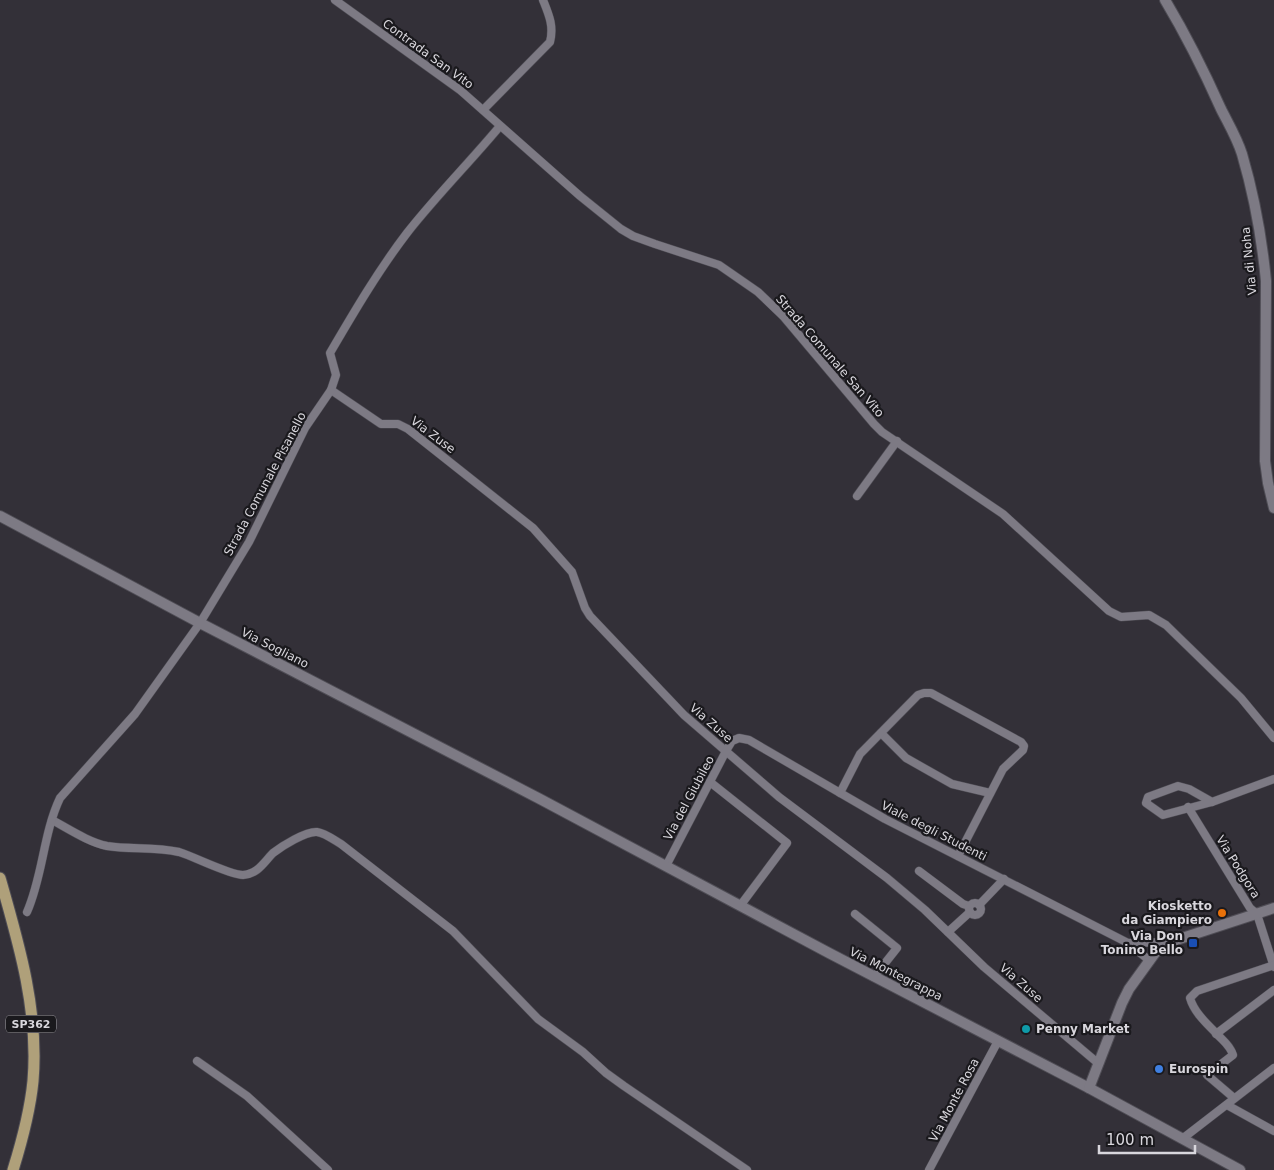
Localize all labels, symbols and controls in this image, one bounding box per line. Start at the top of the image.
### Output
street label: Contrada San Vito [380,16,476,92]
street label: Via di Noha [1238,226,1260,296]
street label: Strada Comunale San Vito [773,292,887,420]
street label: Strada Comunale Pisanello [221,410,309,558]
street label: Via Zuse [408,414,458,456]
street label: Via Sogliano [239,625,311,671]
street label: Via Zuse [687,701,735,745]
street label: Via del Giubileo [661,753,717,843]
street label: Viale degli Studenti [879,798,989,864]
street label: Via Podgora [1213,833,1263,901]
place label: Kiosketto da Giampiero [1122,899,1212,927]
marker: Kiosketto da Giampiero [1216,907,1228,919]
place label: Via Don Tonino Bello [1101,929,1183,957]
marker: Via Don Tonino Bello [1187,937,1199,949]
street label: Via Montegrappa [847,945,945,1003]
street label: Via Zuse [997,961,1045,1005]
road number: SP362 [6,1016,56,1032]
place label: Penny Market [1036,1022,1130,1036]
marker: Penny Market [1020,1023,1032,1035]
street label: Via Monte Rosa [926,1056,982,1144]
place label: Eurospin [1169,1062,1228,1076]
marker: Eurospin [1153,1063,1165,1075]
scale bar [1099,1122,1195,1154]
text: 100 m [1106,1131,1154,1149]

